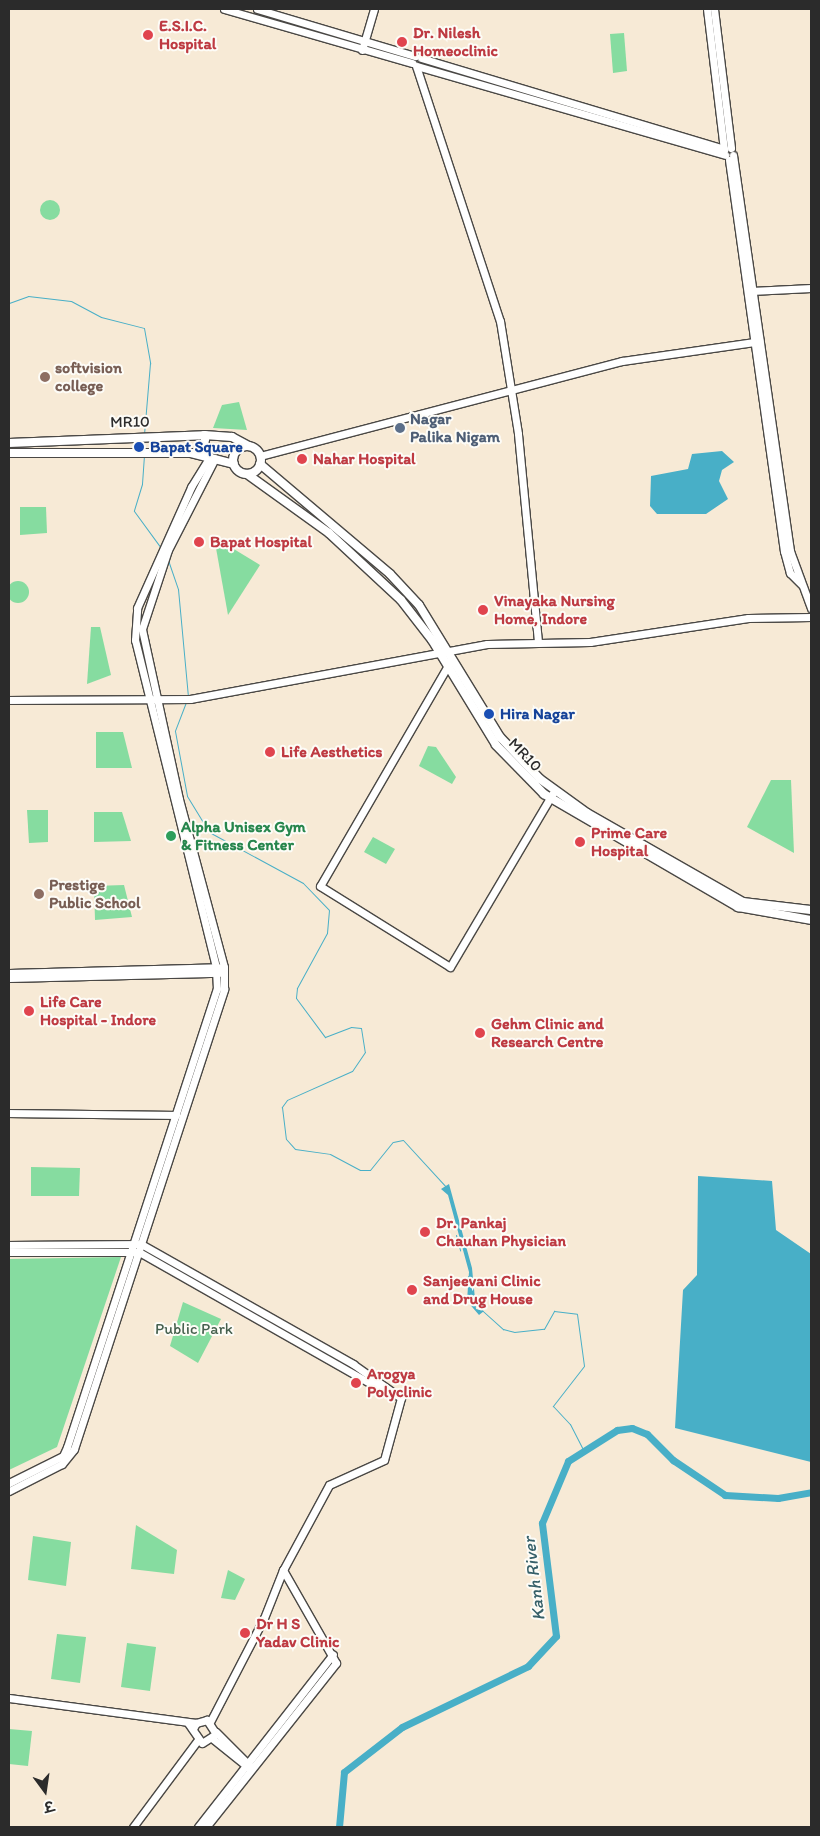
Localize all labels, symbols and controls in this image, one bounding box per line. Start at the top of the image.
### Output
place label: E.S.I.C. Hospital [159,16,216,54]
place label: Dr. Nilesh Homeoclinic [413,23,498,61]
marker: E.S.I.C. Hospital [141,28,155,42]
marker: Dr. Nilesh Homeoclinic [395,35,409,49]
place label: softvision college [55,358,122,396]
marker: softvision college [39,371,51,383]
place label: Nagar Palika Nigam [410,409,500,447]
street label: MR10 [110,412,150,432]
marker: Nagar Palika Nigam [394,422,406,434]
place label: Bapat Square [150,437,242,457]
marker: Bapat Square [132,440,146,454]
place label: Nahar Hospital [313,449,415,469]
marker: Nahar Hospital [295,452,309,466]
place label: Bapat Hospital [210,532,312,552]
marker: Bapat Hospital [192,535,206,549]
place label: Vinayaka Nursing Home, Indore [494,591,615,629]
marker: Vinayaka Nursing Home, Indore [476,603,490,617]
place label: Hira Nagar [500,704,574,724]
marker: Hira Nagar [482,707,496,721]
street label: MR10 [504,734,546,776]
place label: Life Aesthetics [281,742,382,762]
marker: Life Aesthetics [263,745,277,759]
place label: Alpha Unisex Gym & Fitness Center [181,817,306,855]
place label: Prime Care Hospital [591,823,667,861]
marker: Alpha Unisex Gym & Fitness Center [165,830,177,842]
marker: Prime Care Hospital [573,835,587,849]
place label: Prestige Public School [49,875,141,913]
marker: Prestige Public School [33,888,45,900]
place label: Life Care Hospital - Indore [40,992,157,1030]
marker: Life Care Hospital - Indore [22,1004,36,1018]
place label: Gehm Clinic and Research Centre [491,1014,604,1052]
marker: Gehm Clinic and Research Centre [473,1026,487,1040]
place label: Dr. Pankaj Chauhan Physician [436,1213,566,1251]
marker: Dr. Pankaj Chauhan Physician [418,1225,432,1239]
place label: Sanjeevani Clinic and Drug House [423,1271,540,1309]
marker: Sanjeevani Clinic and Drug House [405,1283,419,1297]
park label: Public Park [155,1319,233,1339]
place label: Arogya Polyclinic [367,1364,432,1402]
marker: Arogya Polyclinic [349,1376,363,1390]
water label: Kanh River [518,1536,550,1622]
place label: Dr H S Yadav Clinic [256,1614,339,1652]
marker: Dr H S Yadav Clinic [238,1626,252,1640]
north arrow [20,1766,70,1816]
text: उ [42,1797,55,1815]

